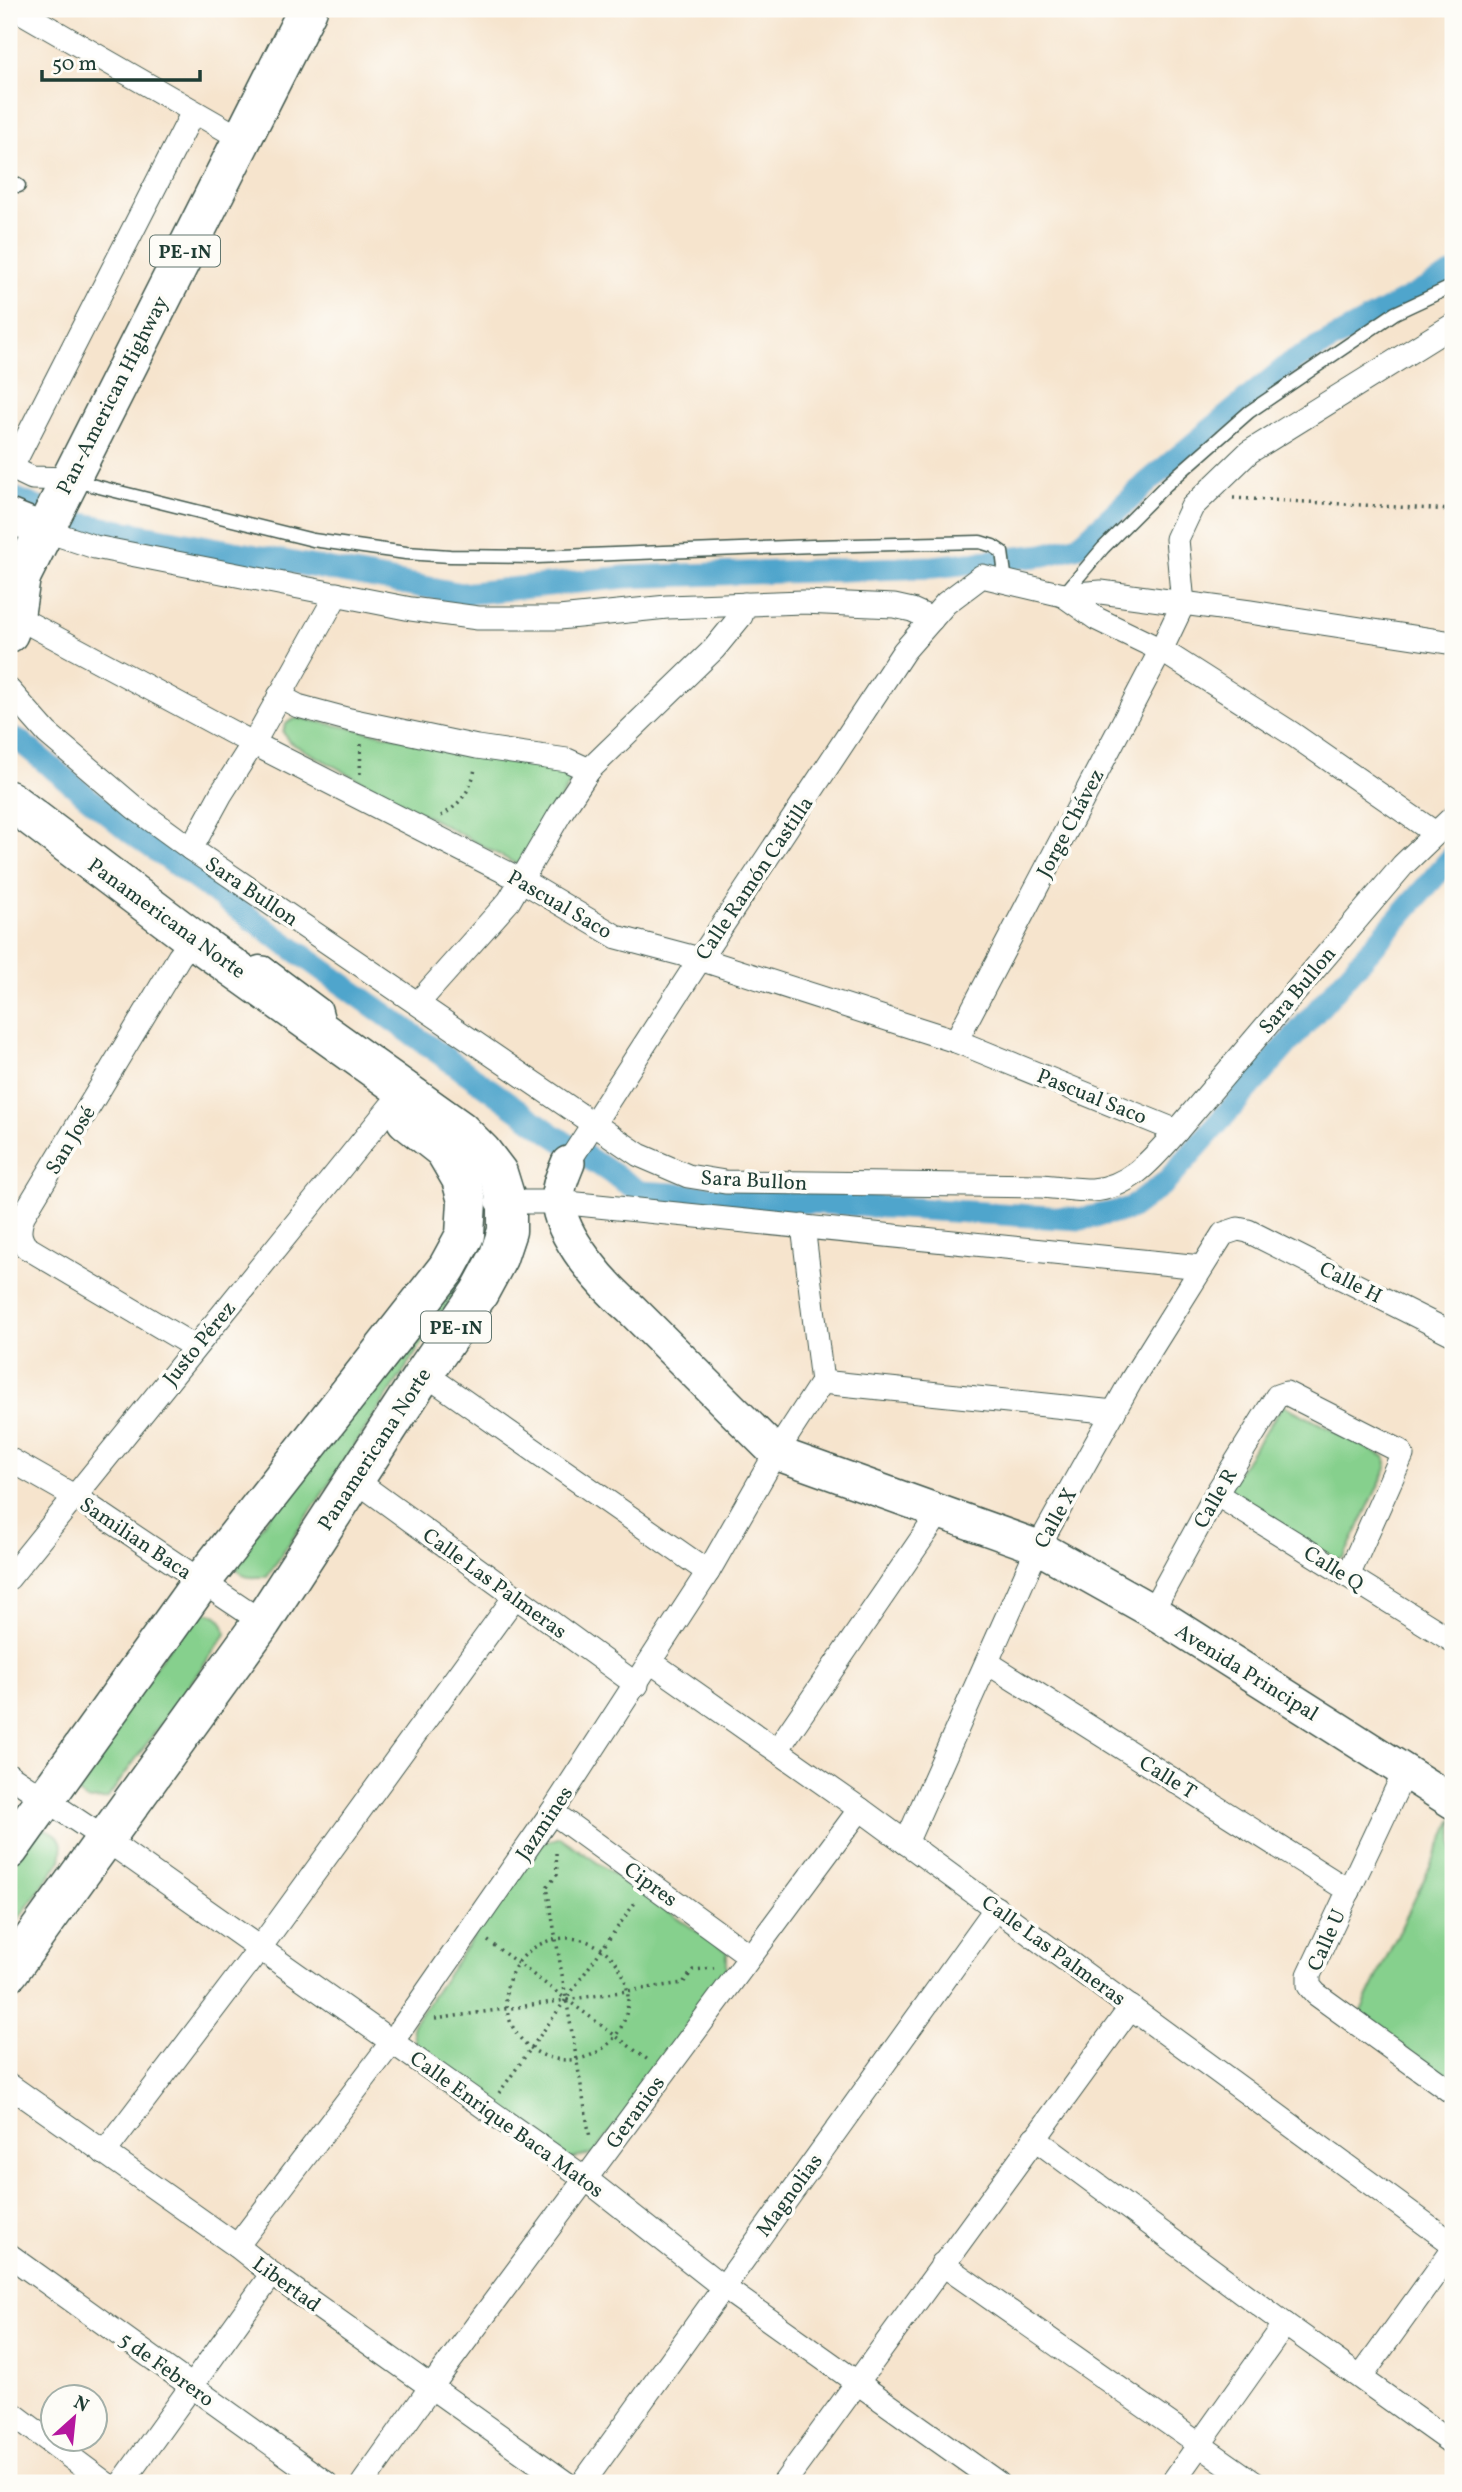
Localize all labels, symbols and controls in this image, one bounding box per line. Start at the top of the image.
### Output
scale bar [42,38,200,82]
text: 50 m [52,50,97,79]
road number: PE-1N [150,235,220,266]
street label: Pan-American Highway [51,291,176,500]
street label: Jorge Chávez [1031,764,1112,883]
street label: Calle Ramón Castilla [690,791,821,967]
street label: Sara Bullon [199,850,303,934]
street label: Panamericana Norte [81,852,251,987]
street label: Pascual Saco [502,864,617,947]
street label: Sara Bullon [1253,941,1344,1041]
street label: Pascual Saco [1032,1062,1151,1133]
street label: San José [39,1101,103,1181]
street label: Sara Bullon [700,1164,808,1199]
street label: Calle H [1314,1255,1387,1311]
street label: Justo Pérez [157,1295,243,1392]
road number: PE-1N [421,1312,491,1343]
street label: Panamericana Norte [312,1363,439,1537]
street label: Calle R [1187,1463,1245,1534]
street label: Calle X [1028,1483,1085,1554]
street label: Samilian Baca [73,1491,197,1588]
street label: Calle Las Palmeras [416,1522,572,1647]
street label: Calle Q [1297,1539,1370,1600]
street label: Avenida Principal [1169,1618,1323,1729]
street label: Calle T [1133,1749,1201,1807]
street label: Jazmines [510,1781,581,1867]
street label: Cipres [617,1856,683,1915]
street label: Calle Las Palmeras [975,1889,1131,2014]
street label: Calle U [1301,1905,1354,1976]
street label: Calle Enrique Baca Matos [403,2045,609,2205]
street label: Geranios [600,2071,673,2155]
street label: Magnolias [750,2148,830,2243]
street label: Libertad [246,2251,326,2320]
street label: 5 de Febrero [113,2326,220,2415]
north arrow [38,2384,108,2454]
text: N [69,2390,93,2419]

